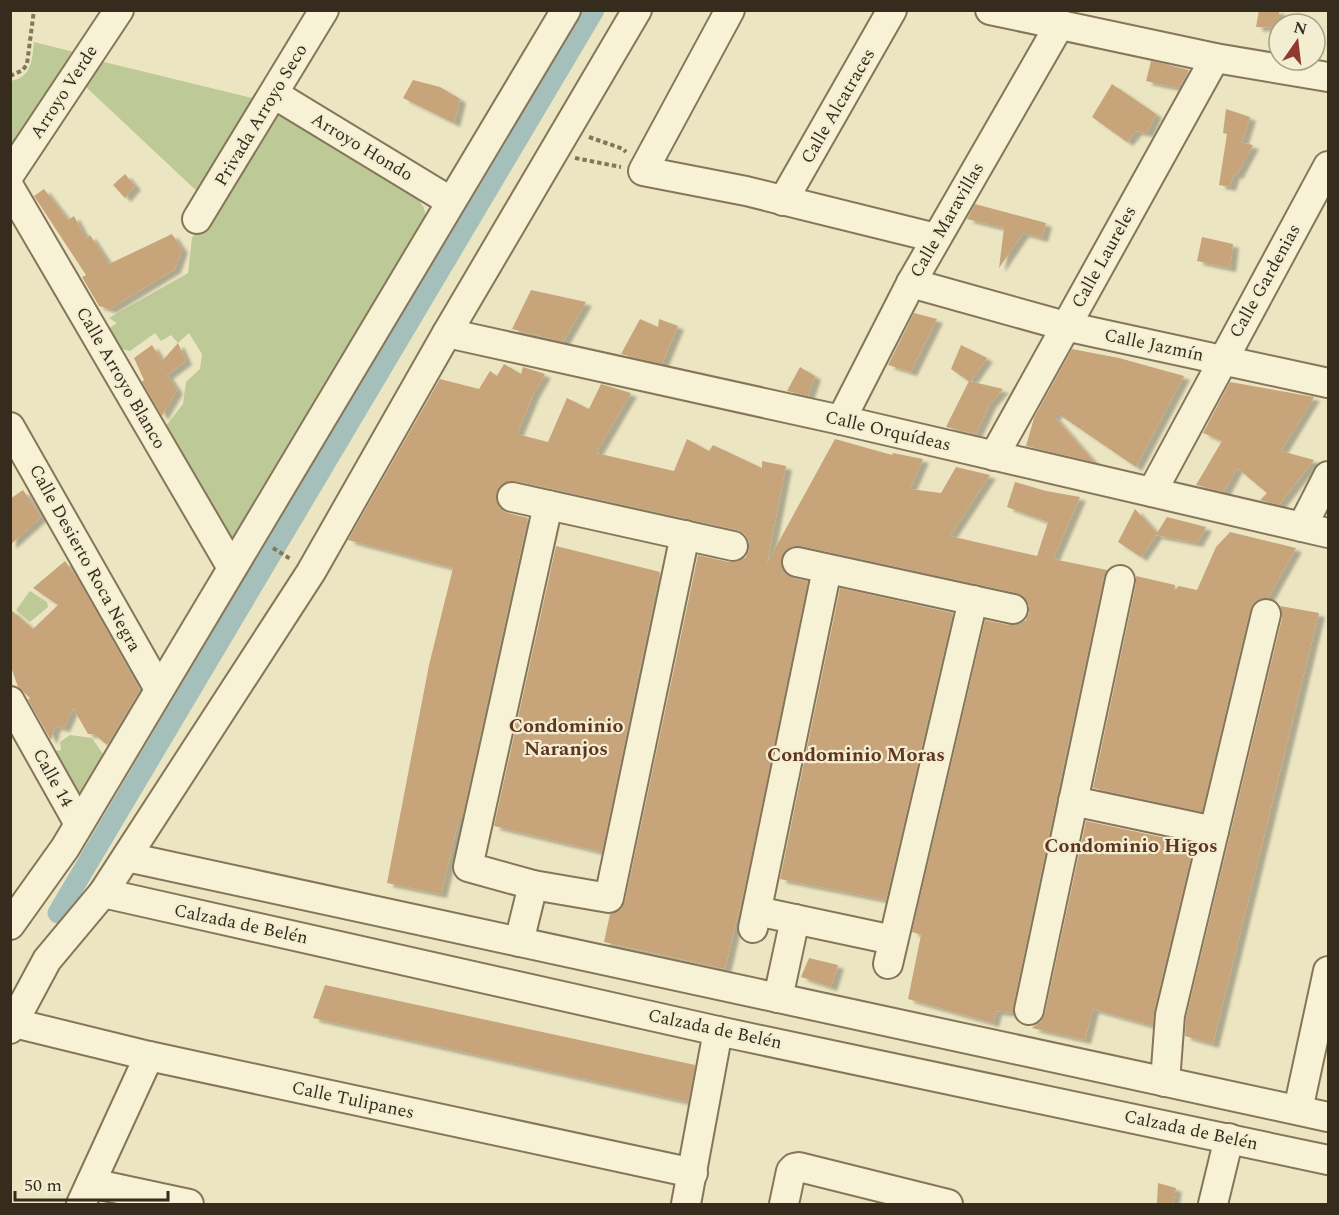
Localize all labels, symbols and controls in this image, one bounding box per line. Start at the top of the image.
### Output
north arrow [1267,12,1327,72]
text: N [1291,15,1310,42]
street label: Privada Arroyo Seco [208,39,314,191]
street label: Arroyo Verde [23,40,105,144]
street label: Calle Alcatraces [794,43,882,169]
street label: Arroyo Hondo [306,106,418,188]
street label: Calle Maravillas [903,157,991,283]
street label: Calle Laureles [1065,201,1143,313]
street label: Calle Gardenias [1222,219,1308,343]
street label: Calle Arroyo Blanco [69,302,173,454]
street label: Calle Jazmín [1102,321,1206,369]
street label: Calle Orquídeas [822,403,954,459]
street label: Calle Desierto Roca Negra [22,459,148,657]
district label: Condominio Naranjos [509,711,623,764]
district label: Condominio Moras [767,740,945,770]
street label: Calle 14 [26,744,80,812]
district label: Condominio Higos [1044,831,1218,861]
street label: Calzada de Belén [171,897,311,951]
street label: Calzada de Belén [645,1002,785,1056]
street label: Calle Tulipanes [289,1074,417,1126]
street label: Calzada de Belén [1121,1103,1261,1157]
scale bar [15,1164,168,1202]
text: 50 m [24,1172,62,1199]

